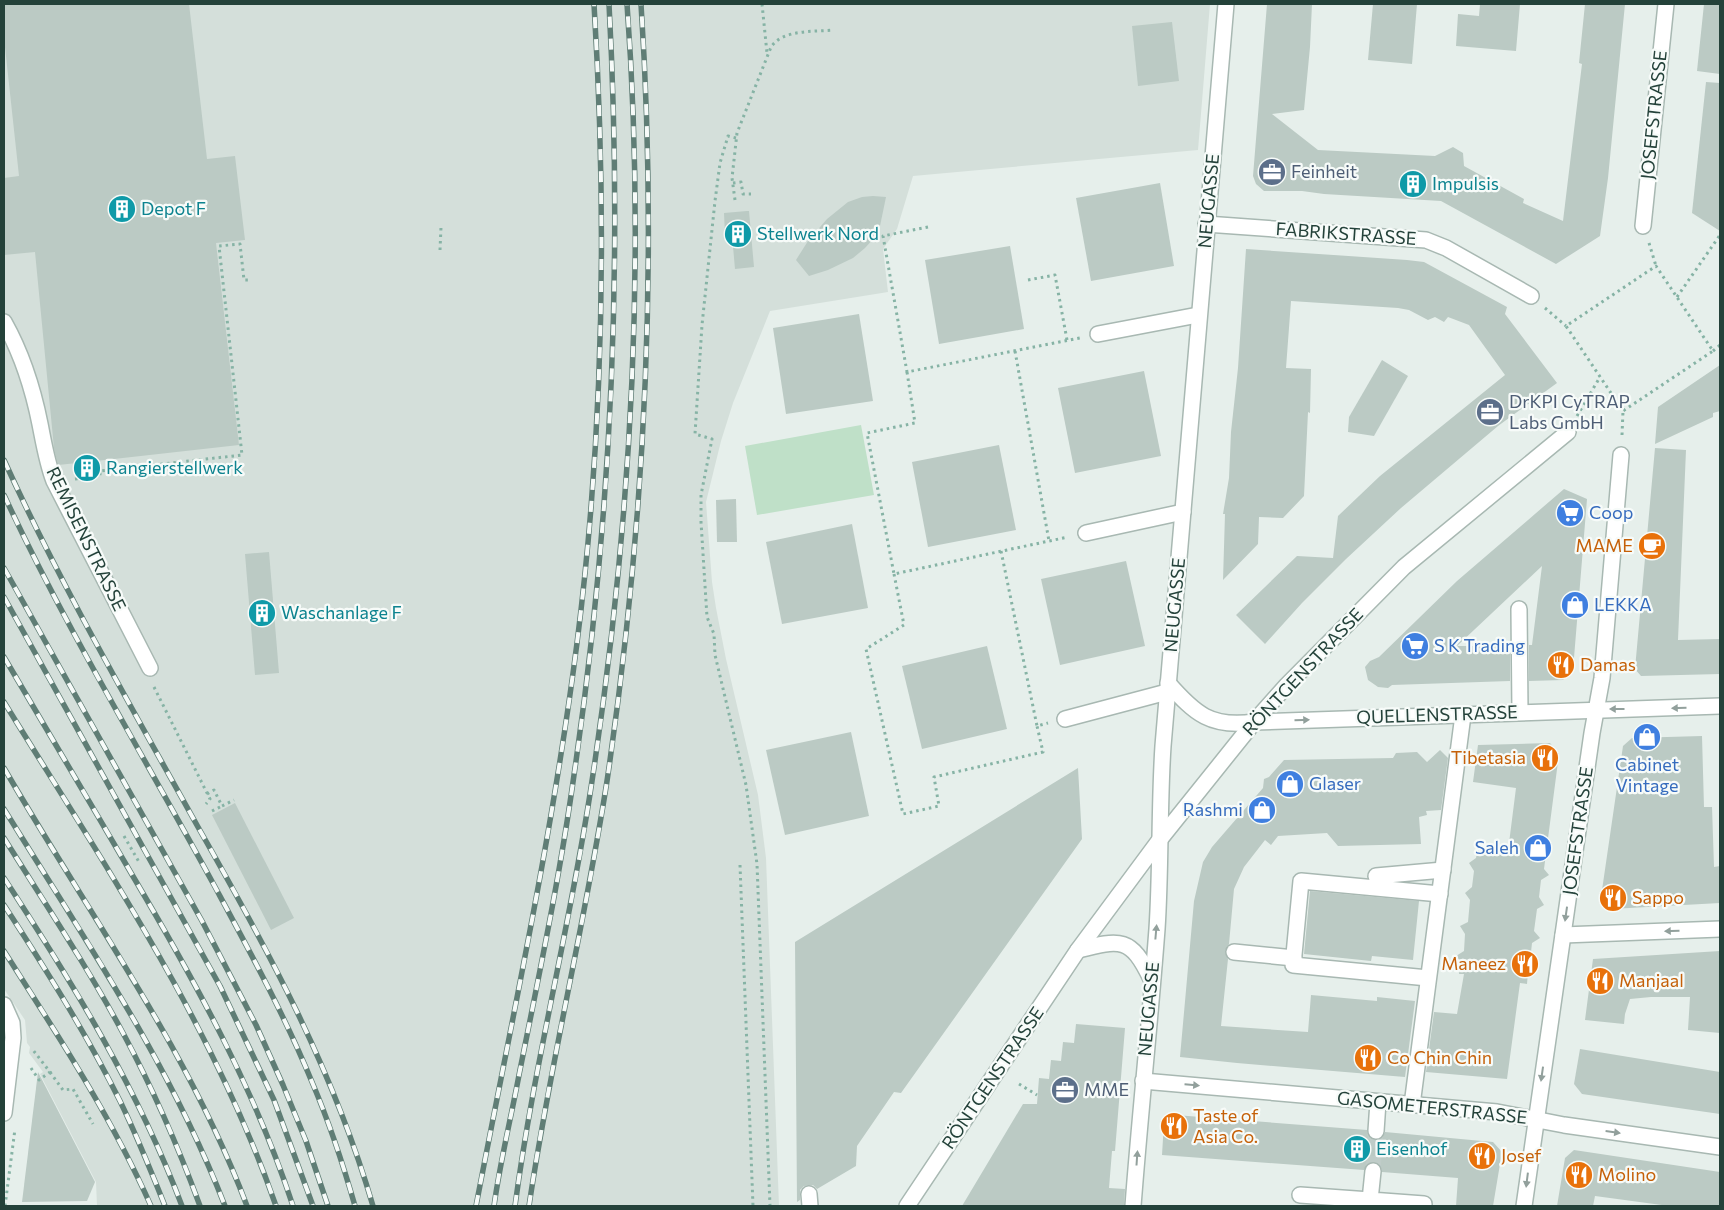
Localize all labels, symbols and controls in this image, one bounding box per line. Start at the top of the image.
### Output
street label: JOSEFSTRASSE [1635,49,1671,181]
street label: NEUGASSE [1193,153,1223,249]
office icon: Feinheit [1257,157,1287,187]
place label: Feinheit [1291,160,1357,182]
building icon: Impulsis [1398,169,1428,199]
place label: Impulsis [1432,172,1499,194]
building icon: Depot F [107,194,137,224]
place label: Depot F [141,197,206,219]
street label: FABRIKSTRASSE [1275,217,1417,249]
building icon: Stellwerk Nord [723,219,753,249]
place label: Stellwerk Nord [757,222,879,244]
place label: DrKPI CyTRAP Labs GmbH [1509,390,1630,433]
office icon: DrKPI CyTRAP Labs GmbH [1475,397,1505,427]
building icon: Rangierstellwerk [72,453,102,483]
place label: Rangierstellwerk [106,456,243,478]
street label: REMISENSTRASSE [42,463,131,614]
supermarket icon: Coop [1555,498,1585,528]
place label: Coop [1589,501,1634,523]
cafe icon: MAME [1637,531,1667,561]
place label: MAME [1575,534,1633,556]
street label: NEUGASSE [1159,557,1189,653]
shop icon: LEKKA [1560,590,1590,620]
place label: LEKKA [1594,593,1652,615]
building icon: Waschanlage F [247,598,277,628]
place label: Waschanlage F [281,601,402,623]
street label: RÖNTGENSTRASSE [1237,603,1367,740]
supermarket icon: S K Trading [1400,631,1430,661]
place label: S K Trading [1434,634,1525,656]
restaurant icon: Damas [1546,650,1576,680]
place label: Damas [1580,653,1636,675]
street label: QUELLENSTRASSE [1356,700,1518,728]
one-way arrow [1671,704,1687,712]
one-way arrow [1609,705,1625,713]
one-way arrow [1295,716,1311,724]
shop icon: Cabinet Vintage [1632,722,1662,752]
restaurant icon: Tibetasia [1530,743,1560,773]
place label: Tibetasia [1451,746,1526,768]
place label: Cabinet Vintage [1615,753,1679,796]
street label: JOSEFSTRASSE [1557,765,1597,897]
shop icon: Glaser [1275,769,1305,799]
place label: Glaser [1309,772,1361,794]
shop icon: Rashmi [1247,795,1277,825]
place label: Rashmi [1183,798,1243,820]
shop icon: Saleh [1523,833,1553,863]
place label: Saleh [1475,836,1519,858]
restaurant icon: Sappo [1598,883,1628,913]
place label: Sappo [1632,886,1684,908]
one-way arrow [1562,906,1570,922]
one-way arrow [1152,923,1160,939]
one-way arrow [1663,928,1679,936]
restaurant icon: Maneez [1510,949,1540,979]
place label: Maneez [1441,952,1506,974]
street label: NEUGASSE [1133,961,1163,1057]
restaurant icon: Manjaal [1585,966,1615,996]
place label: Manjaal [1619,969,1684,991]
street label: RÖNTGENSTRASSE [936,1002,1048,1153]
restaurant icon: Co Chin Chin [1353,1043,1383,1073]
place label: Co Chin Chin [1387,1046,1492,1068]
one-way arrow [1538,1067,1546,1083]
office icon: MME [1050,1075,1080,1105]
place label: MME [1084,1078,1129,1100]
one-way arrow [1184,1081,1200,1089]
street label: GASOMETERSTRASSE [1336,1086,1528,1128]
place label: Taste of Asia Co. [1193,1104,1259,1147]
restaurant icon: Taste of Asia Co. [1159,1111,1189,1141]
one-way arrow [1605,1128,1621,1136]
building icon: Eisenhof [1342,1134,1372,1164]
place label: Eisenhof [1376,1137,1448,1159]
restaurant icon: Josef [1467,1141,1497,1171]
place label: Josef [1501,1144,1542,1166]
one-way arrow [1133,1149,1141,1165]
restaurant icon: Molino [1564,1160,1594,1190]
place label: Molino [1598,1163,1656,1185]
one-way arrow [1523,1173,1531,1189]

